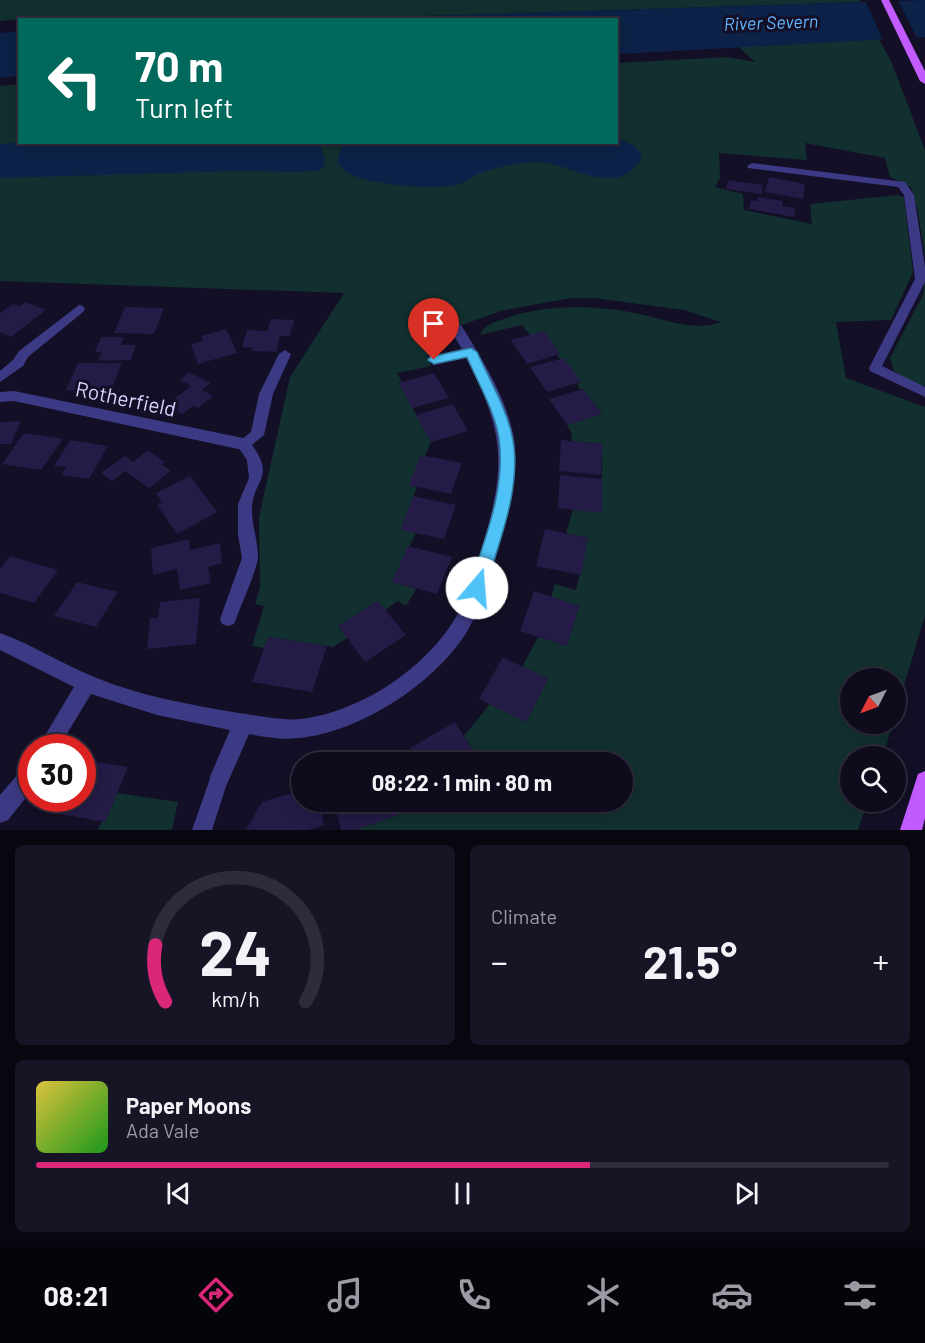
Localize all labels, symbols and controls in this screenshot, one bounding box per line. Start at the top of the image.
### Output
water label: River Severn [723,9,819,35]
text: 70 m [135,40,223,90]
icon: left [36,42,114,120]
text: Turn left [135,91,233,123]
pin [408,298,459,360]
icon: arrive [417,307,450,340]
street label: Rotherfield [73,375,179,421]
position arrow [445,556,509,620]
north arrow [840,668,906,734]
map controls [840,668,906,812]
speed limit sign: 30 [18,734,96,812]
button: search [840,746,906,812]
text: 08:22 · 1 min · 80 m [372,769,552,795]
text: Climate [491,904,557,928]
text: 24 [199,914,271,988]
text: 21.5° [643,934,737,988]
text: − [491,941,508,981]
text: + [873,941,889,981]
text: km/h [211,986,259,1011]
text: Paper Moons [126,1092,251,1118]
text: Ada Vale [126,1118,199,1142]
icon: previous [162,1177,195,1210]
icon: pause [446,1177,479,1210]
icon: next [730,1177,763,1210]
icon: directions [195,1274,237,1316]
icon: music [324,1274,366,1316]
icon: phone [453,1274,495,1316]
icon: climate [582,1274,624,1316]
icon: car [711,1274,753,1316]
icon: filters [839,1274,881,1316]
text: 08:21 [43,1279,108,1311]

